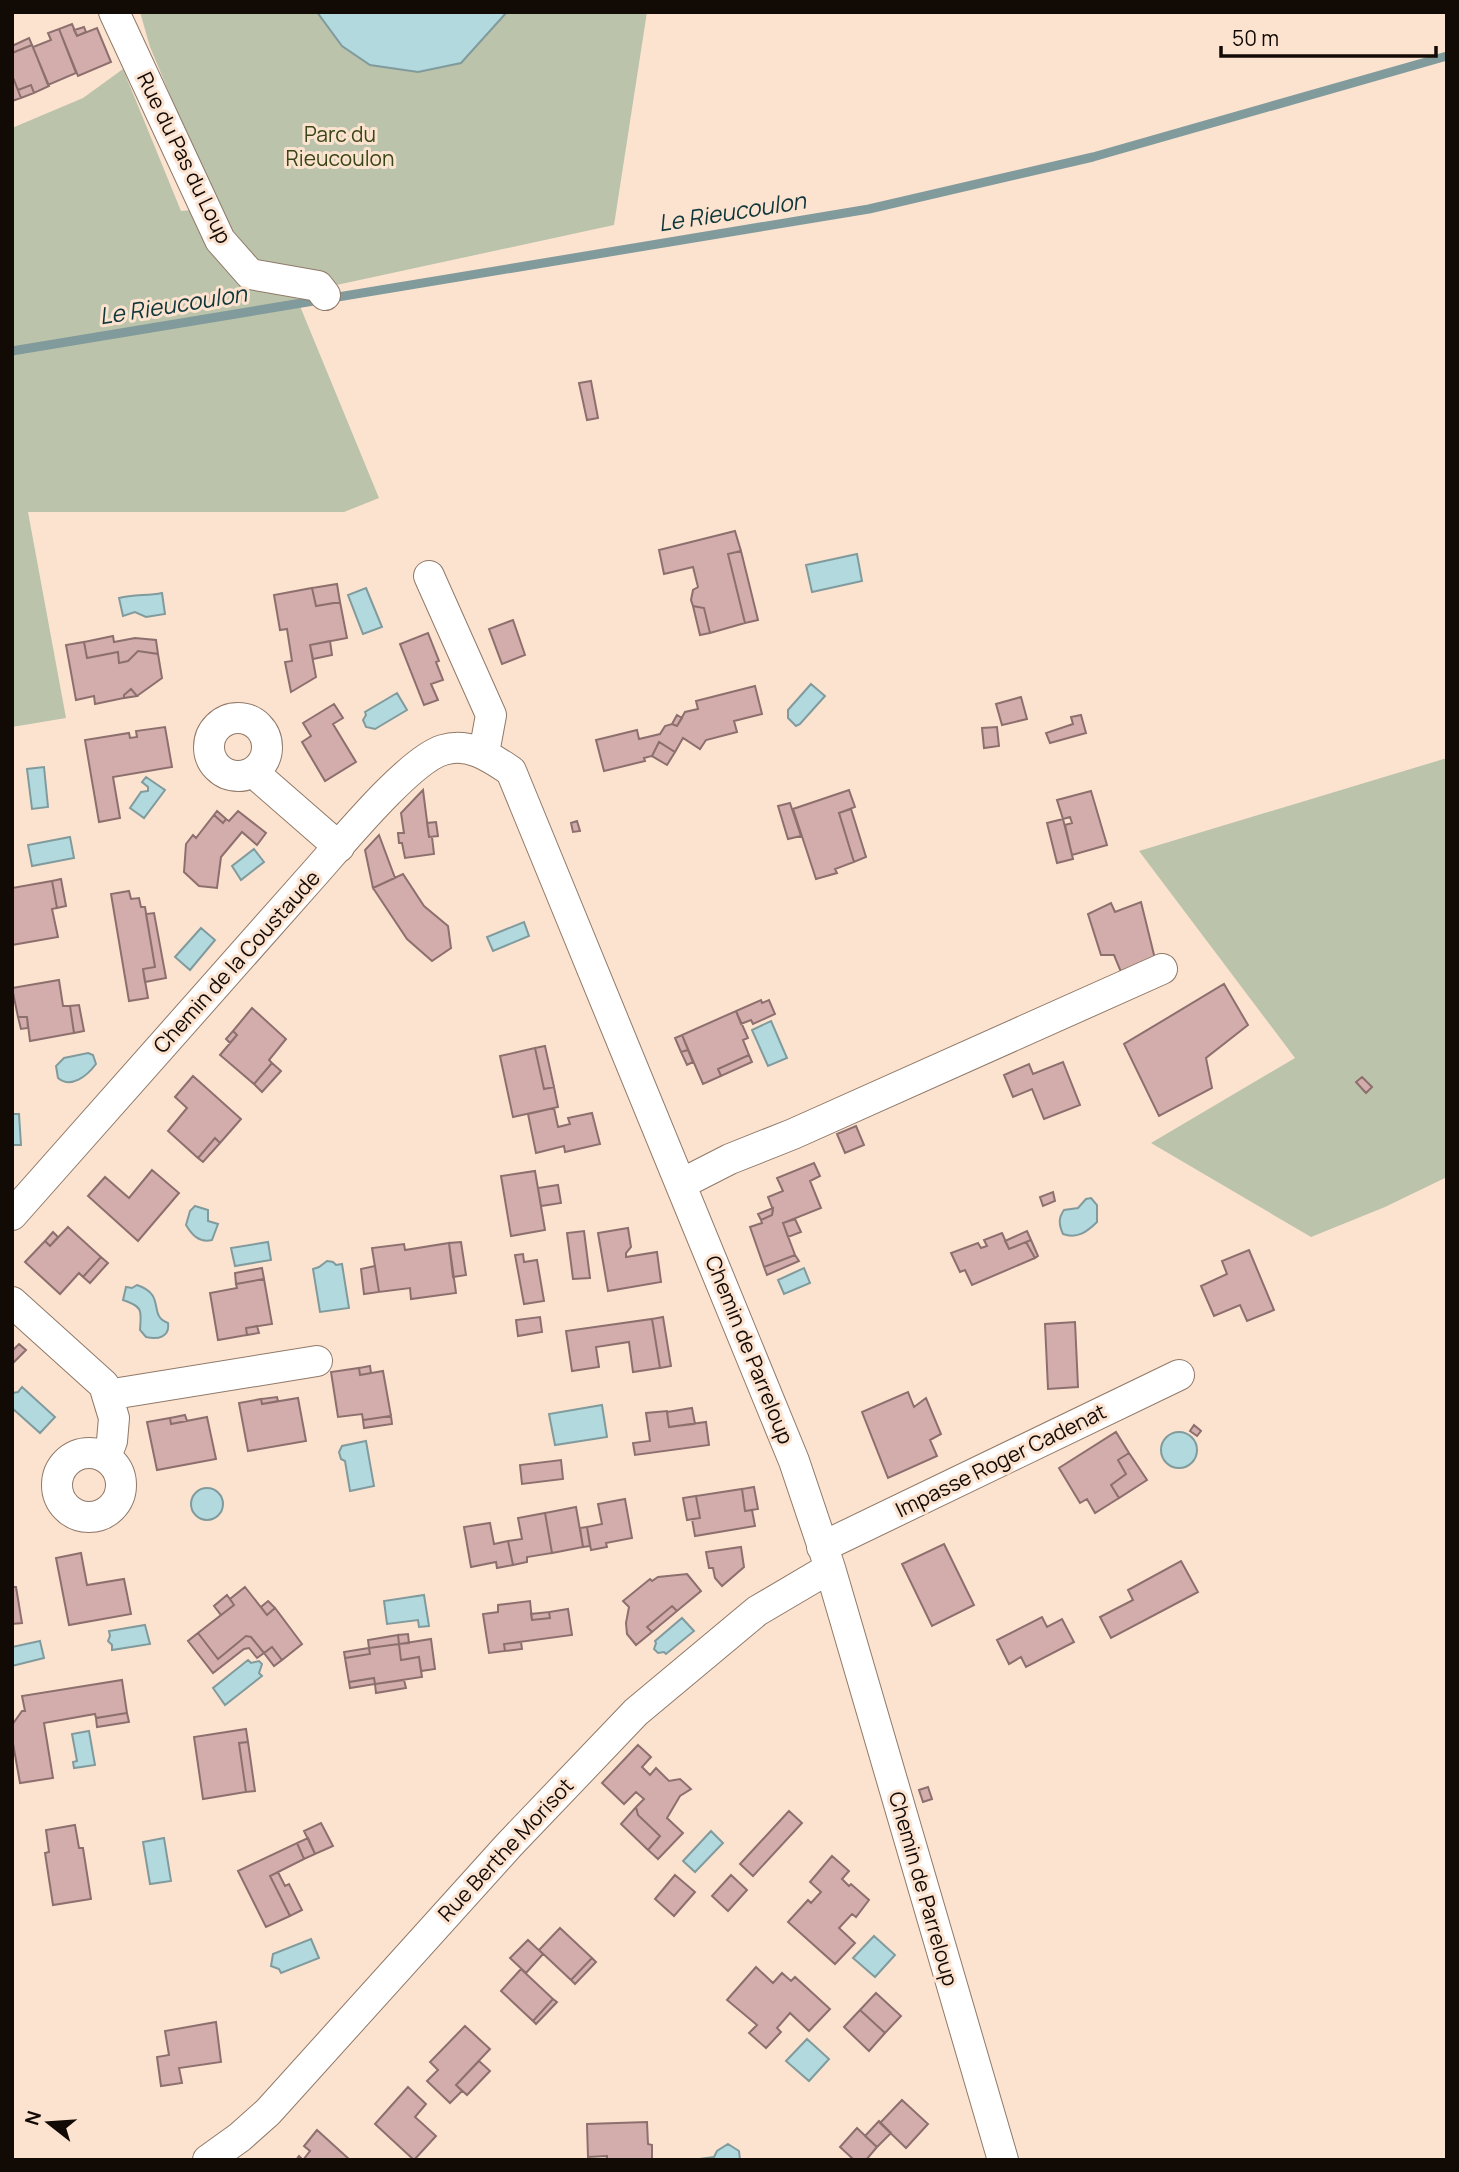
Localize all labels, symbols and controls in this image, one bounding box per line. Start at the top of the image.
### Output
scale bar [1221,14,1436,58]
text: 50 m [1232,24,1279,52]
street label: Rue du Pas du Loup [131,67,239,248]
park label: Parc du Rieucoulon [286,120,394,172]
water label: Le Rieucoulon [656,183,809,238]
water label: Le Rieucoulon [97,276,250,331]
street label: Chemin de la Coustaude [147,864,326,1059]
street label: Chemin de Parreloup [699,1251,801,1448]
street label: Impasse Roger Cadenat [891,1397,1111,1523]
street label: Rue Berthe Morisot [431,1772,579,1927]
street label: Chemin de Parreloup [883,1788,965,1989]
north arrow [14,2088,84,2158]
text: N [18,2108,47,2128]

